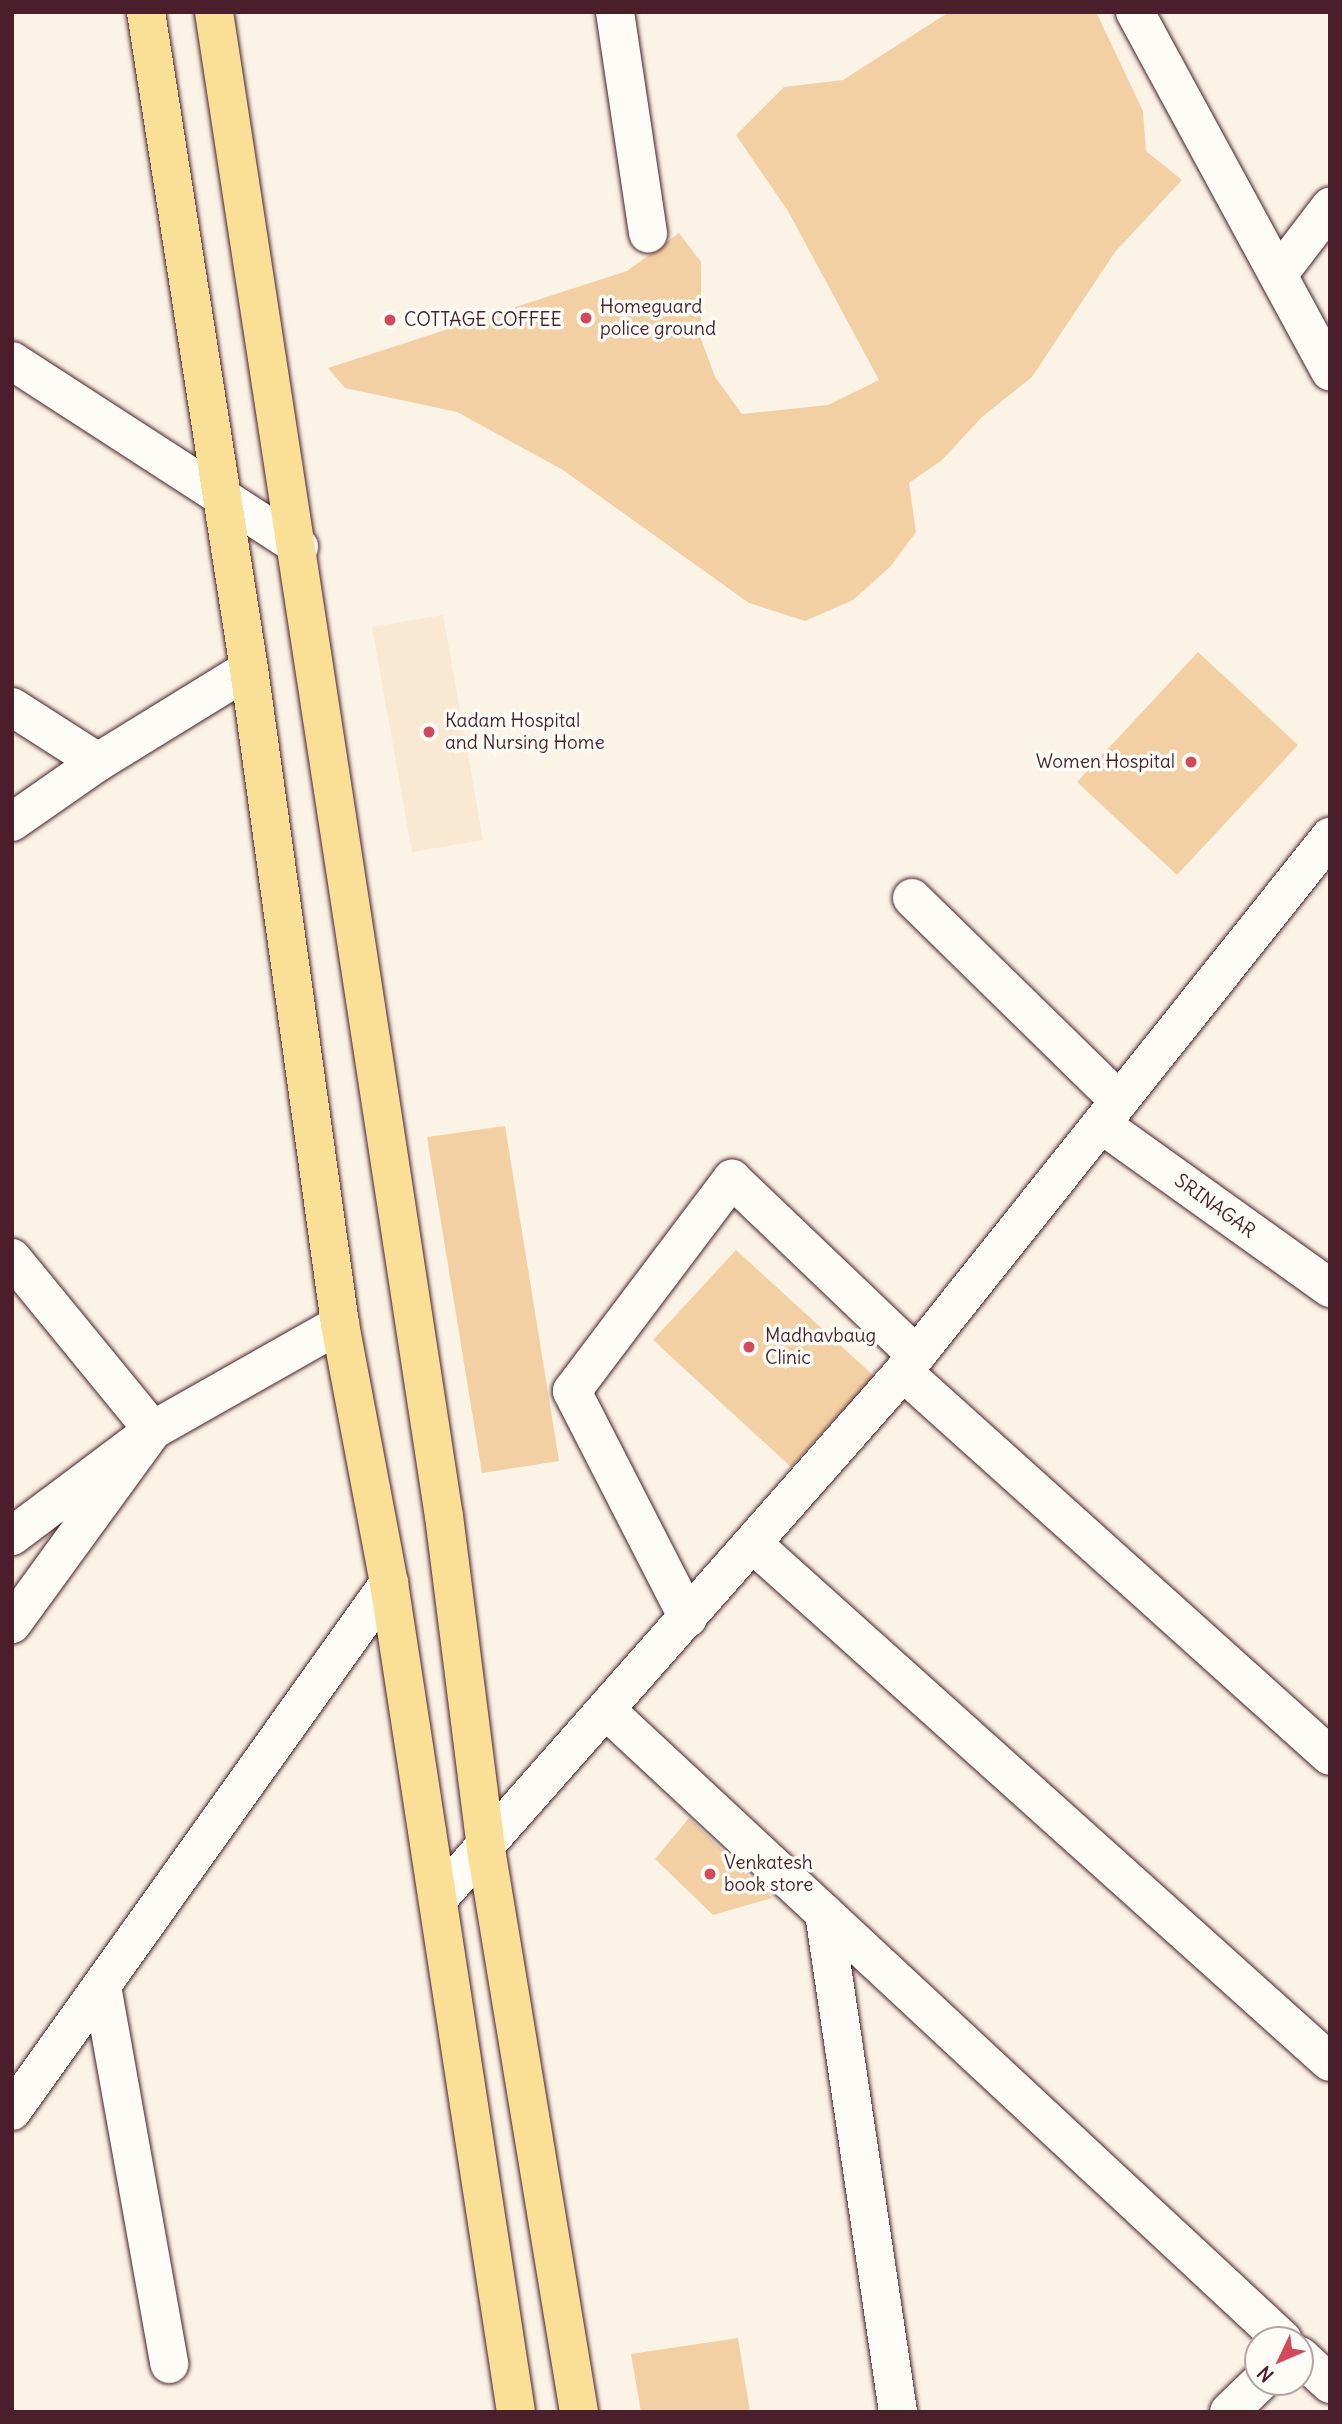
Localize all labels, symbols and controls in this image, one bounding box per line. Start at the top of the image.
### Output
place label: Homeguard police ground [600,296,716,340]
place label: COTTAGE COFFEE [404,309,562,331]
marker: Homeguard police ground [578,310,594,326]
marker: COTTAGE COFFEE [382,312,398,328]
place label: Kadam Hospital and Nursing Home [445,710,605,754]
marker: Kadam Hospital and Nursing Home [419,722,439,742]
place label: Women Hospital [1036,751,1175,773]
marker: Women Hospital [1181,752,1201,772]
street label: SRINAGAR [1170,1169,1260,1243]
place label: Madhavbaug Clinic [765,1325,876,1369]
marker: Madhavbaug Clinic [739,1337,759,1357]
place label: Venkatesh book store [724,1852,813,1896]
marker: Venkatesh book store [702,1866,718,1882]
north arrow [1244,2326,1314,2396]
text: N [1252,2361,1279,2387]

